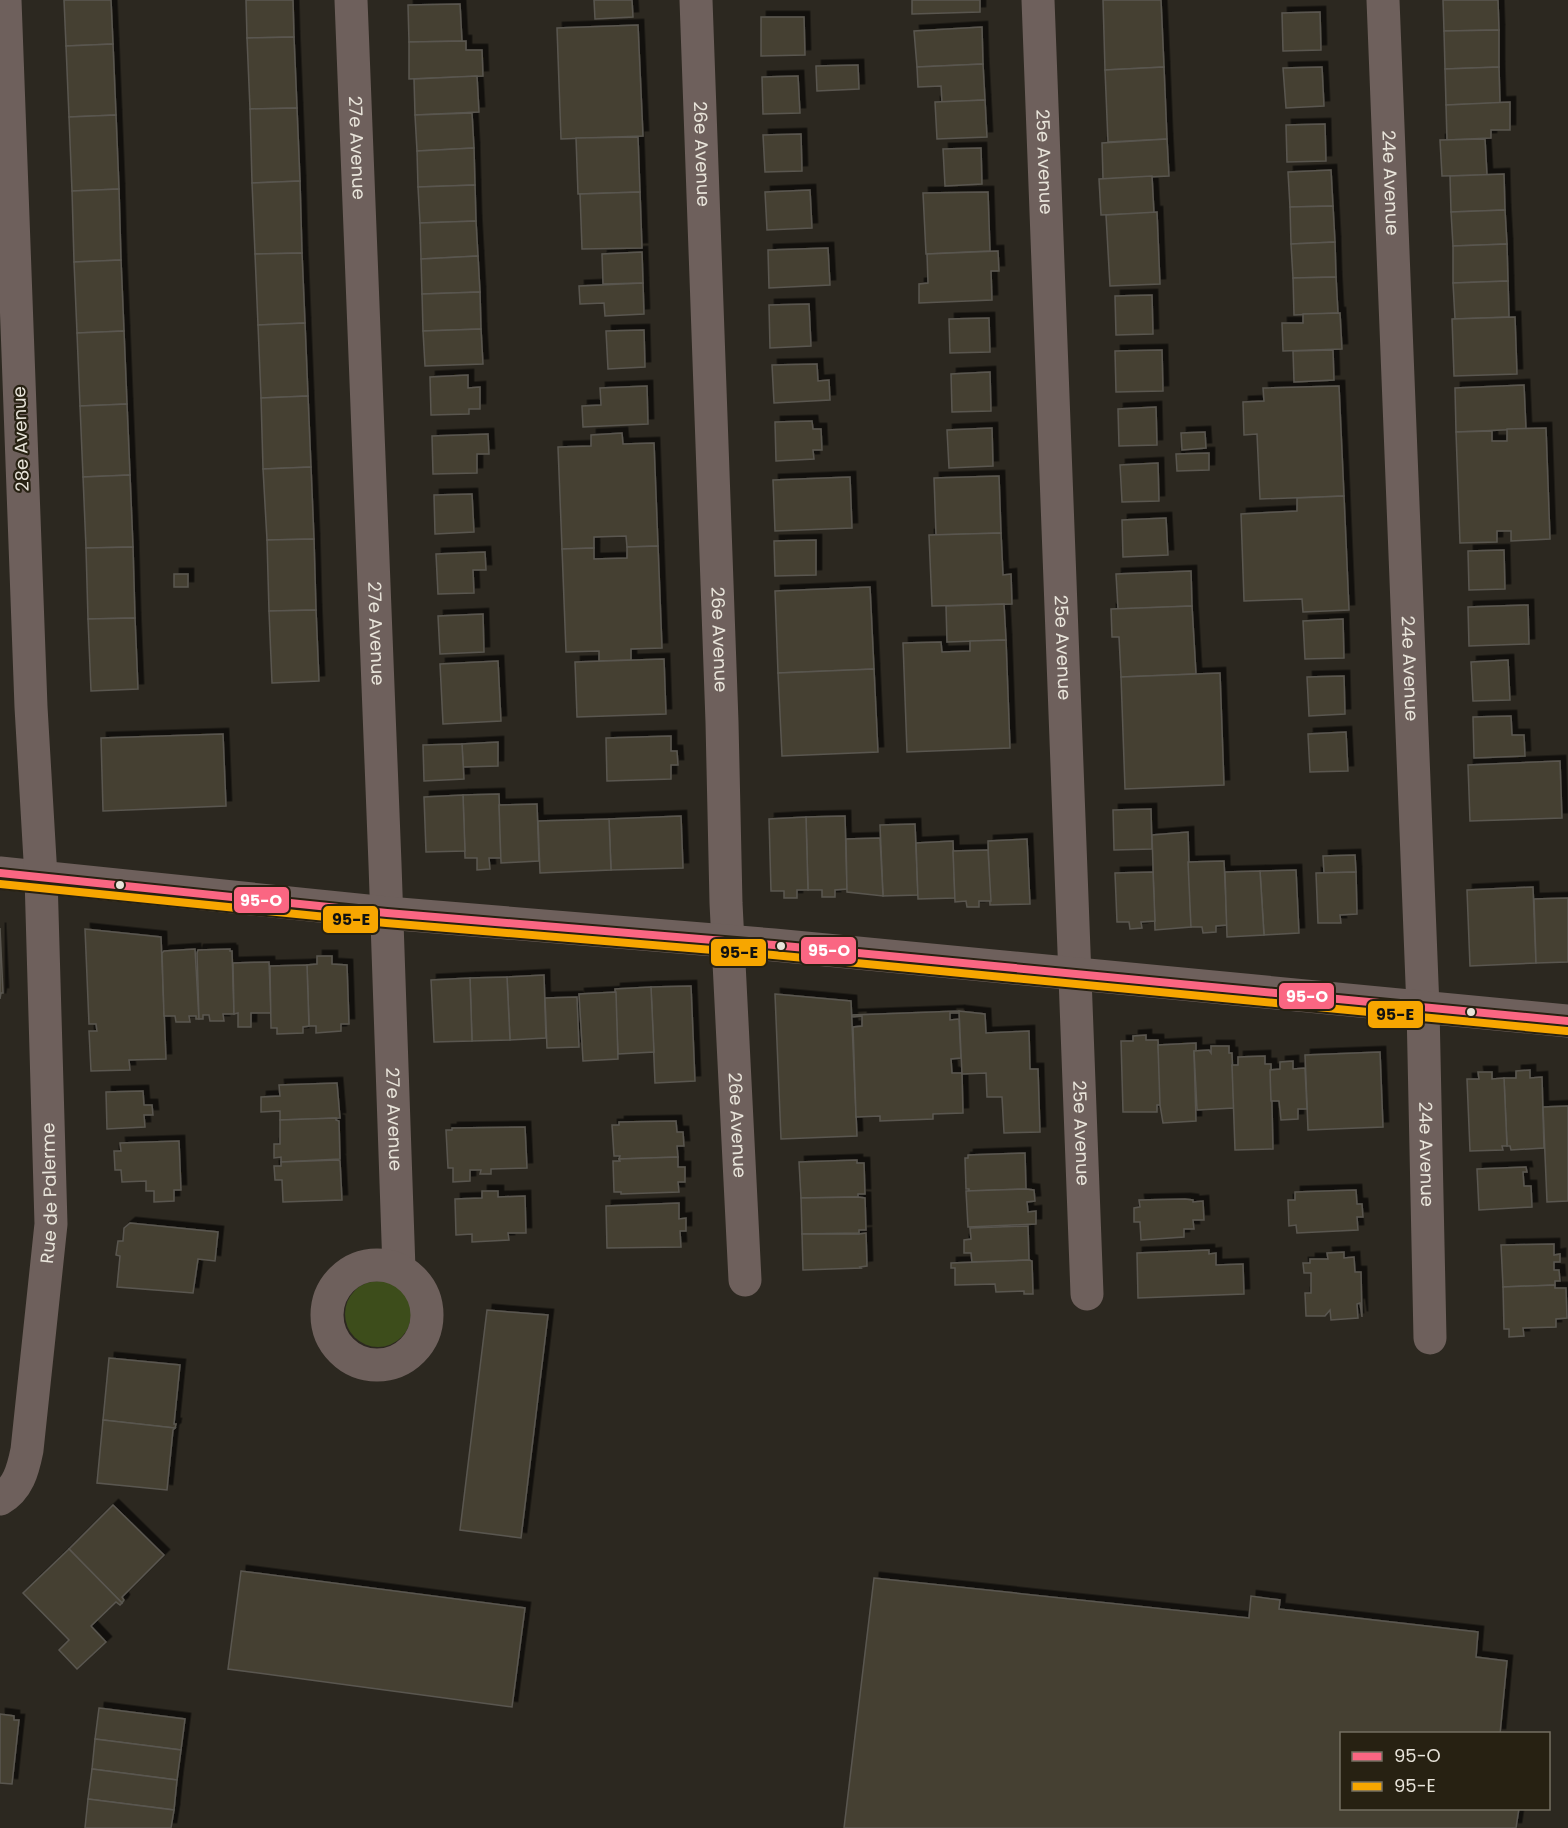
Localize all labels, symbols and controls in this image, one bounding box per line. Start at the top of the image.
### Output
street label: 27e Avenue [343,96,372,200]
street label: 26e Avenue [688,101,716,207]
street label: 25e Avenue [1030,109,1059,215]
street label: 24e Avenue [1376,130,1405,236]
street label: 28e Avenue [6,386,35,492]
street label: 27e Avenue [362,581,391,686]
street label: 26e Avenue [705,586,734,693]
street label: 25e Avenue [1049,594,1078,701]
street label: 24e Avenue [1395,615,1425,722]
unlabelled marker [114,879,126,891]
line badge: 95-O [233,886,290,914]
text: 95-O [240,889,282,912]
line badge: 95-E [322,905,379,934]
text: 95-E [332,908,370,931]
line badge: 95-O [800,936,857,965]
line badge: 95-E [710,938,767,967]
text: 95-O [808,939,850,962]
unlabelled marker [775,940,787,952]
text: 95-E [720,941,758,964]
line badge: 95-O [1278,982,1335,1010]
text: 95-O [1286,985,1328,1008]
line badge: 95-E [1367,1000,1424,1029]
text: 95-E [1376,1003,1414,1026]
unlabelled marker [1465,1006,1477,1018]
street label: 27e Avenue [380,1067,409,1171]
street label: 26e Avenue [723,1072,753,1178]
street label: 25e Avenue [1067,1080,1096,1186]
street label: 24e Avenue [1413,1101,1440,1207]
street label: Rue de Palerme [34,1122,63,1265]
legend [1340,1732,1550,1810]
text: 95-O [1394,1743,1441,1768]
text: 95-E [1394,1773,1436,1798]

